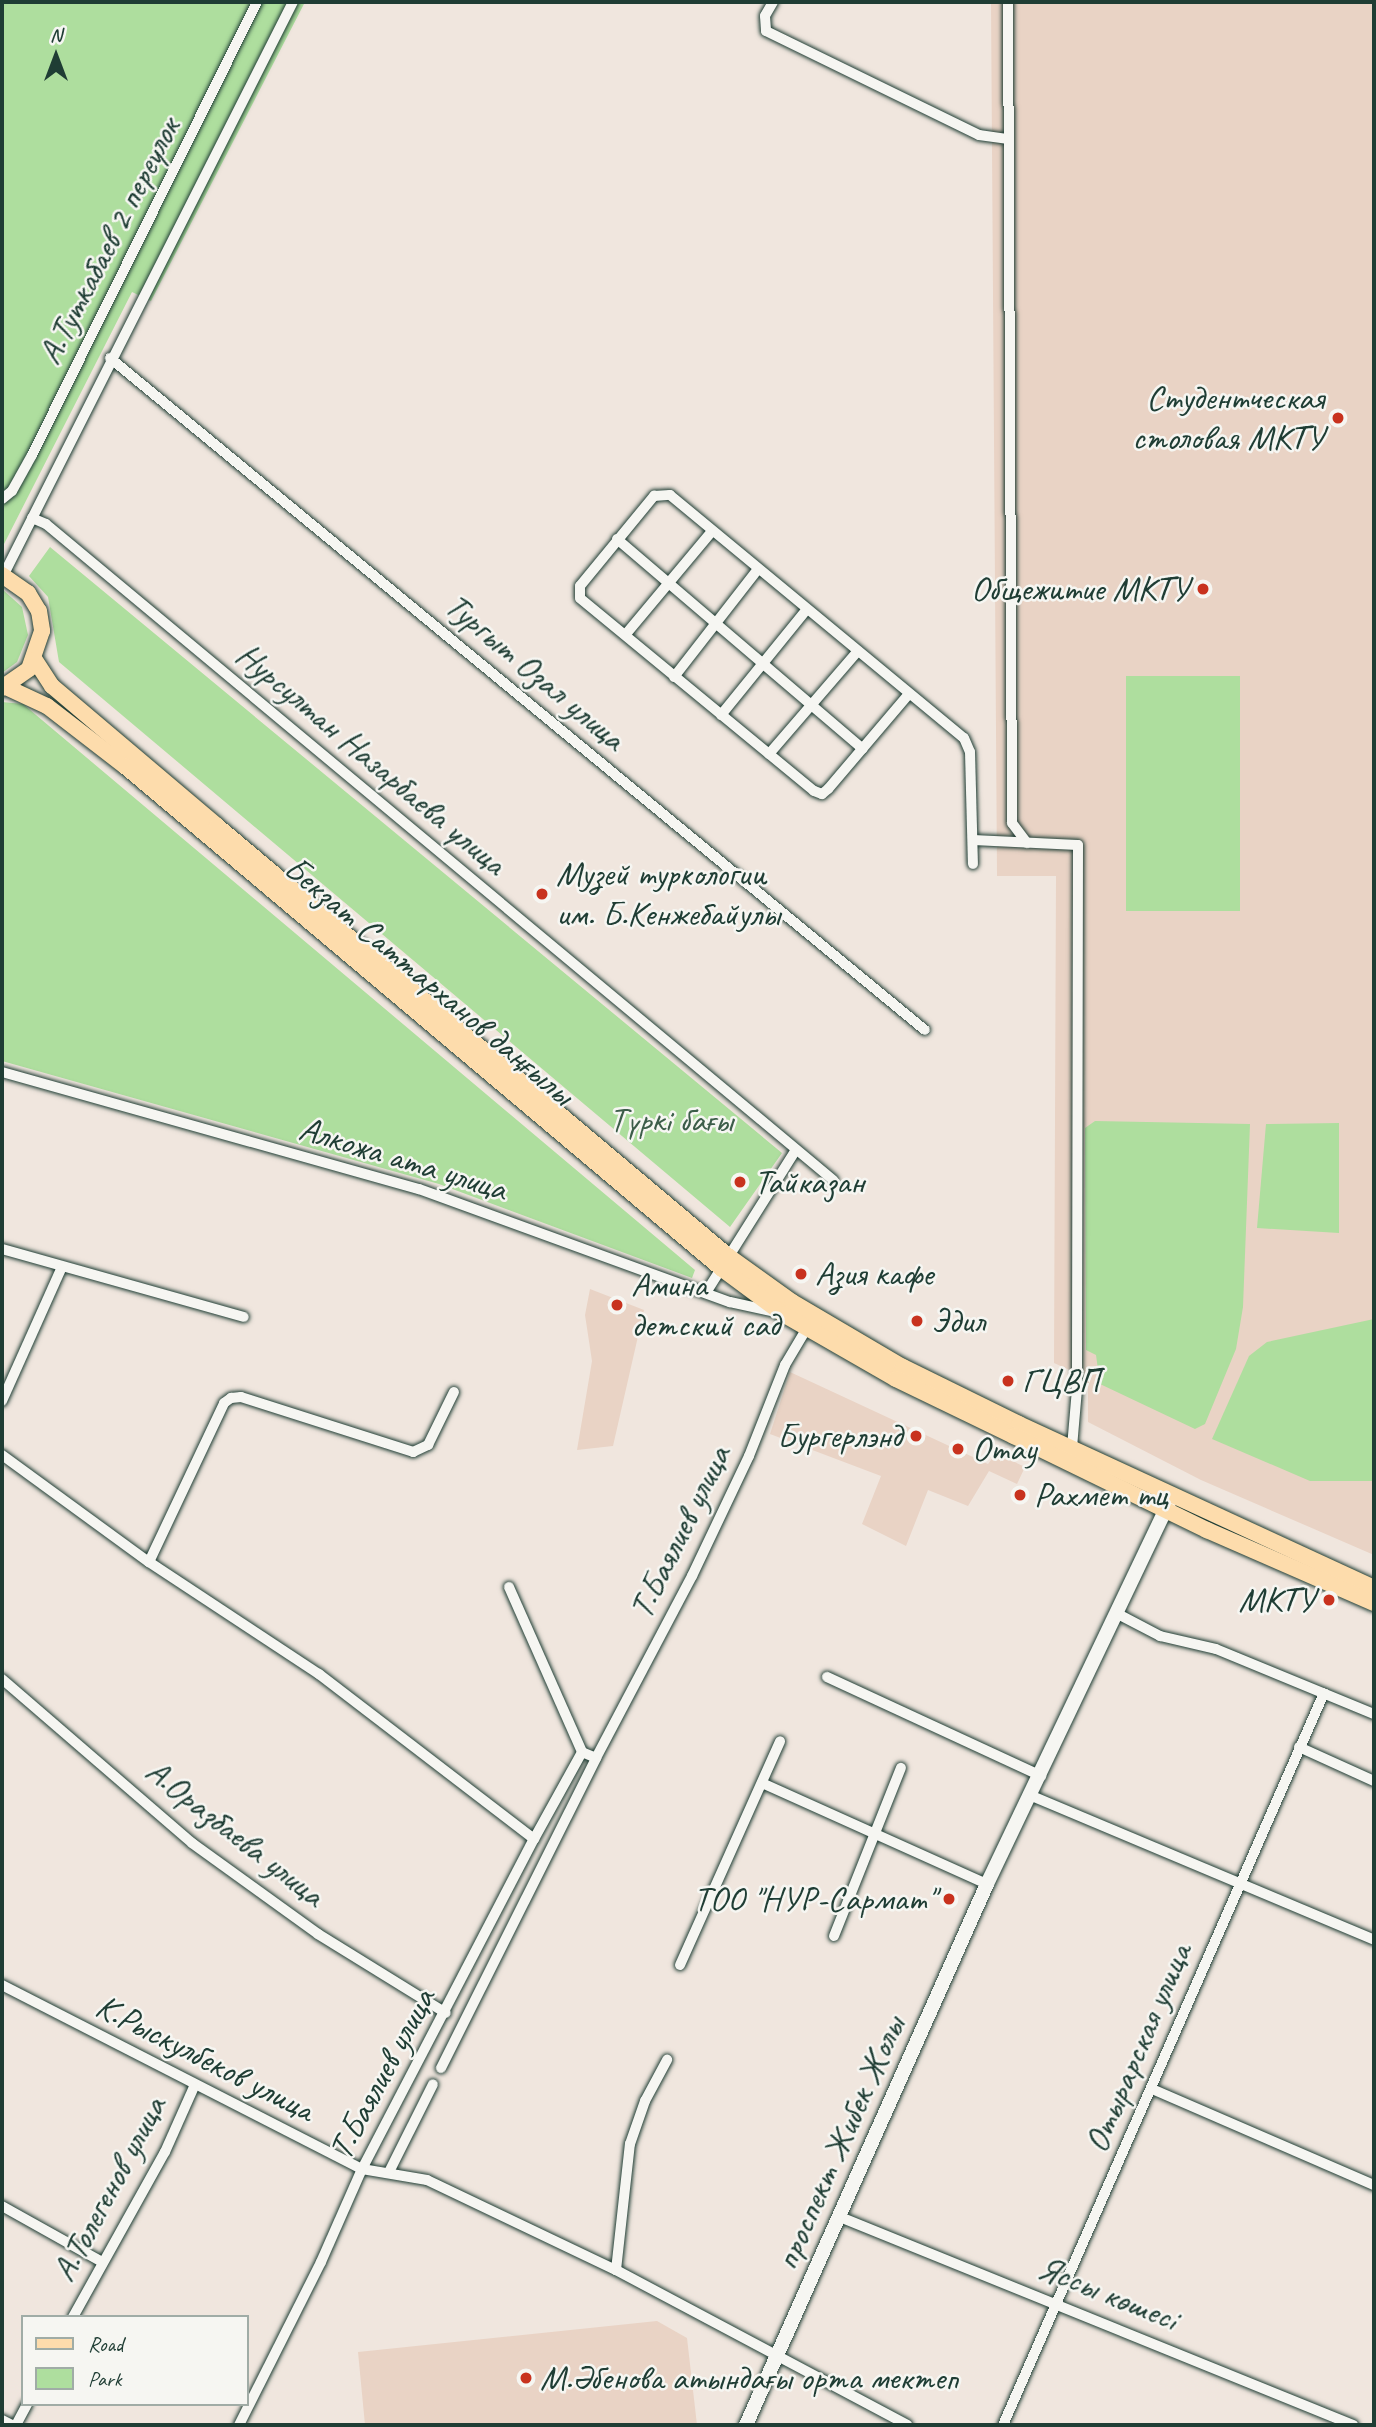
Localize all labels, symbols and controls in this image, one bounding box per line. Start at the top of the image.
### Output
north arrow [21,21,91,91]
text: N [50,23,62,47]
street label: А.Туткабаев 2 переулок [29,111,189,371]
place label: Студентческая столовая МКТУ [1132,377,1324,459]
marker: Студентческая столовая МКТУ [1330,410,1346,426]
place label: Общежитие МКТУ [971,568,1189,610]
marker: Общежитие МКТУ [1195,581,1211,597]
street label: Тургыт Озал улица [436,585,634,759]
street label: Нурсултан Назарбаева улица [226,633,516,885]
street label: Бекзат Саттарханов даңғылы [276,847,582,1115]
place label: Музей туркологии им. Б.Кенжебайулы [556,853,780,935]
marker: Музей туркологии им. Б.Кенжебайулы [534,886,550,902]
park label: Түркі бағы [609,1099,733,1141]
street label: Алкожа ата улица [293,1107,513,1211]
place label: Тайказан [754,1161,864,1203]
marker: Тайказан [732,1174,748,1190]
place label: Азия кафе [815,1253,932,1295]
place label: Амина детский сад [631,1264,780,1346]
marker: Азия кафе [793,1266,809,1282]
marker: Амина детский сад [609,1297,625,1313]
place label: Эдил [931,1300,985,1342]
marker: Эдил [909,1313,925,1329]
place label: ГЦВП [1022,1360,1100,1402]
marker: ГЦВП [1000,1373,1016,1389]
place label: Бургерлэнд [777,1415,902,1457]
marker: Бургерлэнд [908,1428,924,1444]
place label: Отау [972,1428,1036,1470]
street label: Т.Баялиев улица [620,1438,740,1626]
marker: Отау [950,1441,966,1457]
place label: Рахмет тц [1034,1474,1167,1516]
marker: Рахмет тц [1012,1487,1028,1503]
place label: МКТУ [1239,1579,1315,1621]
marker: МКТУ [1321,1592,1337,1608]
street label: А.Оразбаева улица [136,1749,334,1917]
place label: ТОО "НУР-Сармат" [694,1878,935,1920]
marker: ТОО "НУР-Сармат" [941,1891,957,1907]
street label: Отырарская улица [1075,1937,1201,2159]
street label: Т.Баялиев улица [319,1981,445,2167]
street label: К.Рыскулбеков улица [89,1985,321,2131]
street label: проспект Жибек Жолы [765,2009,915,2277]
street label: А.Толегенов улица [42,2088,176,2290]
street label: Яссы көшесі [1032,2246,1184,2340]
legend [21,2315,248,2406]
text: Road [88,2331,123,2357]
place label: М.Әбенова атындағы орта мектеп [540,2357,956,2399]
text: Park [88,2366,121,2392]
marker: М.Әбенова атындағы орта мектеп [518,2370,534,2386]

